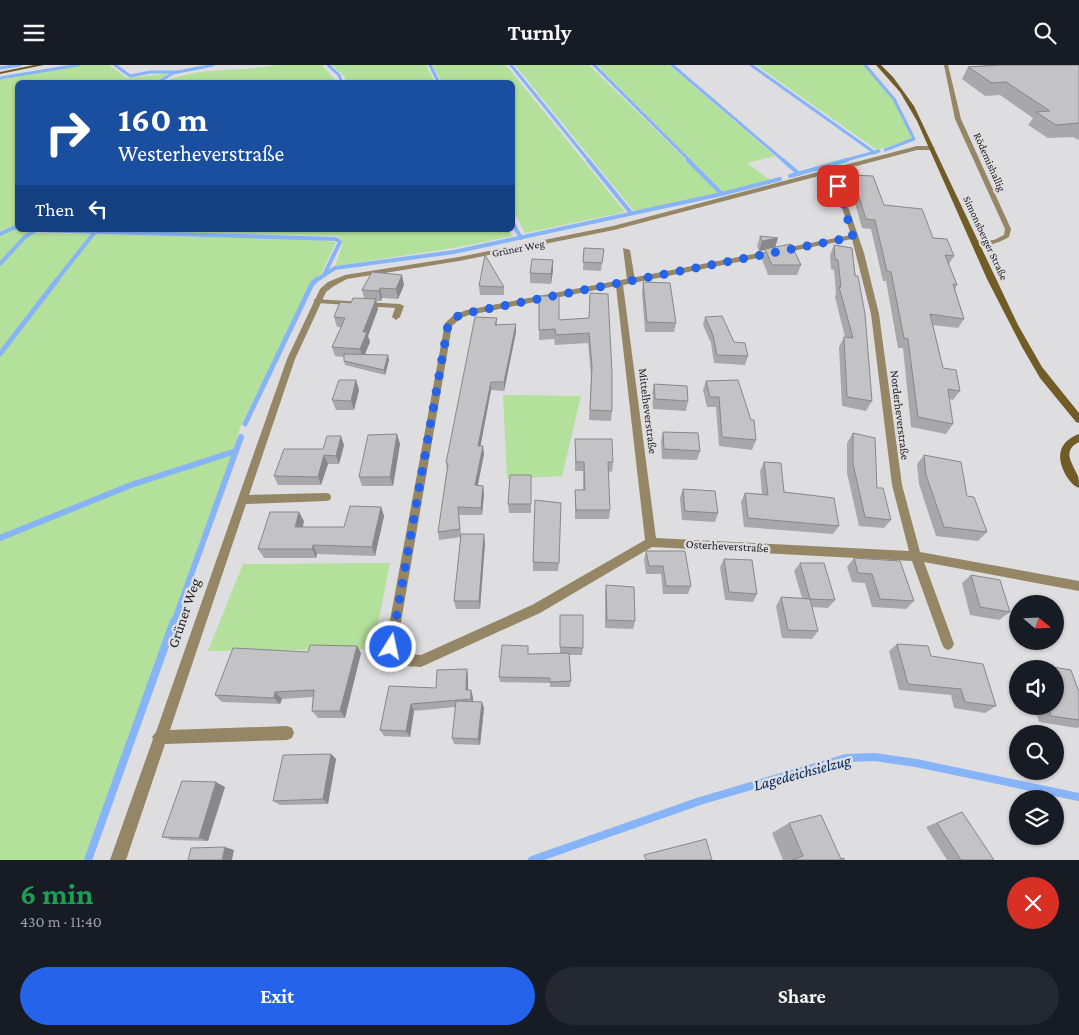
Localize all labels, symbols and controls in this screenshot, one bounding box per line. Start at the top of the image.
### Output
icon: menu [20,19,48,47]
icon: search [1031,19,1059,47]
text: Turnly [507,20,572,45]
icon: right [35,100,100,165]
text: 160 m [118,100,208,139]
street label: Rödemishallig [971,131,1009,194]
text: Westerheverstraße [118,141,284,166]
pin [817,165,859,207]
icon: arrive [824,172,852,200]
street label: Simonsberger Straße [960,194,1011,282]
icon: left [84,195,112,223]
text: Then [35,199,74,220]
street label: Grüner Weg [491,237,546,260]
street label: Mittelheverstraße [636,367,660,455]
street label: Norderheverstraße [888,369,912,461]
street label: Osterheverstraße [685,537,769,555]
street label: Grüner Weg [165,576,204,650]
north arrow [1009,595,1064,650]
map controls [1009,595,1064,845]
position arrow [364,620,416,672]
button: sound [1009,660,1064,715]
button: search [1009,725,1064,780]
water label: Lagedeichsielzug [752,751,854,795]
button: layers [1009,790,1064,845]
text: 6 min [20,877,93,910]
button: close [1007,877,1059,929]
text: 430 m · 11:40 [20,913,102,930]
button: Exit [20,967,535,1025]
button: Share [545,967,1059,1025]

